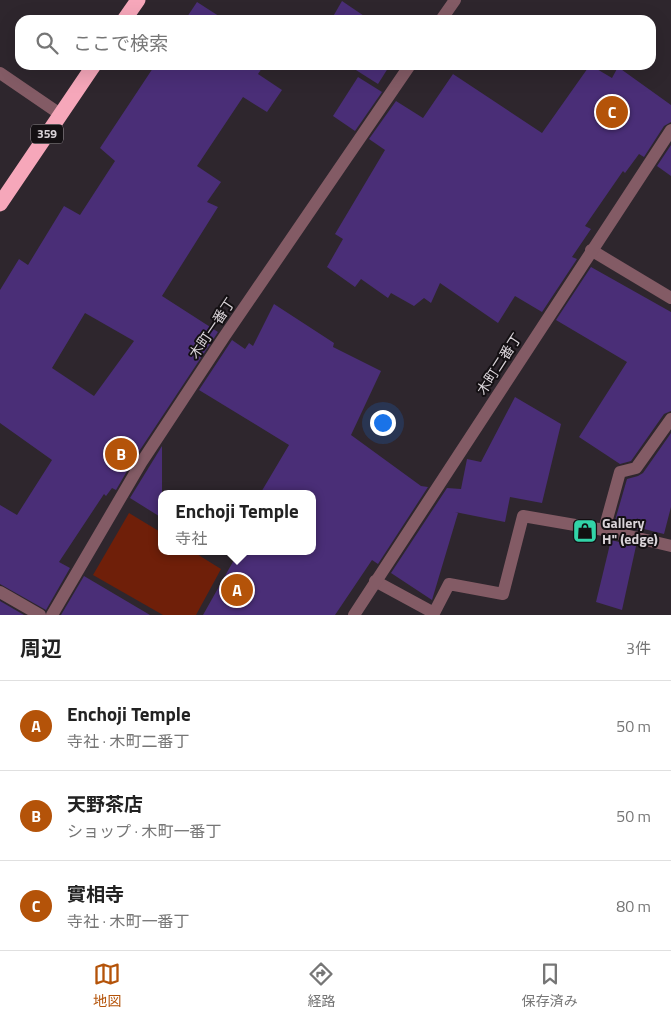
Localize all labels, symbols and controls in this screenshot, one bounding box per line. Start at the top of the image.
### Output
search box [15,15,656,70]
text: ここで検索 [73,28,168,57]
icon: search [33,29,61,57]
pin: C [596,93,628,131]
road number: 359 [31,125,63,144]
street label: 木町一番丁 [183,293,240,363]
street label: 木町二番丁 [471,329,526,399]
your location [370,410,396,436]
pin: B [105,435,137,473]
popup [158,490,316,555]
text: Enchoji Temple [175,496,299,525]
place label: Gallery H" (edge) [602,512,658,549]
shop icon: Gallery H" (edge) [572,518,598,544]
text: 寺社 [175,526,207,550]
pin: A [221,571,253,609]
text: 周辺 [20,632,62,664]
text: 3件 [626,636,651,660]
text: Enchoji Temple [67,699,191,728]
text: A [31,714,41,738]
text: 50 m [616,714,651,738]
text: 寺社 · 木町二番丁 [67,729,190,753]
text: 天野茶店 [67,789,143,818]
text: B [31,804,41,828]
text: 50 m [616,804,651,828]
text: ショップ · 木町一番丁 [67,819,222,843]
text: 實相寺 [67,879,124,908]
text: C [32,894,40,918]
text: 80 m [616,894,651,918]
text: 寺社 · 木町一番丁 [67,909,190,933]
tab: 地図 [93,960,121,1011]
tab: 経路 [307,960,335,1011]
tab: 保存済み [522,960,578,1011]

